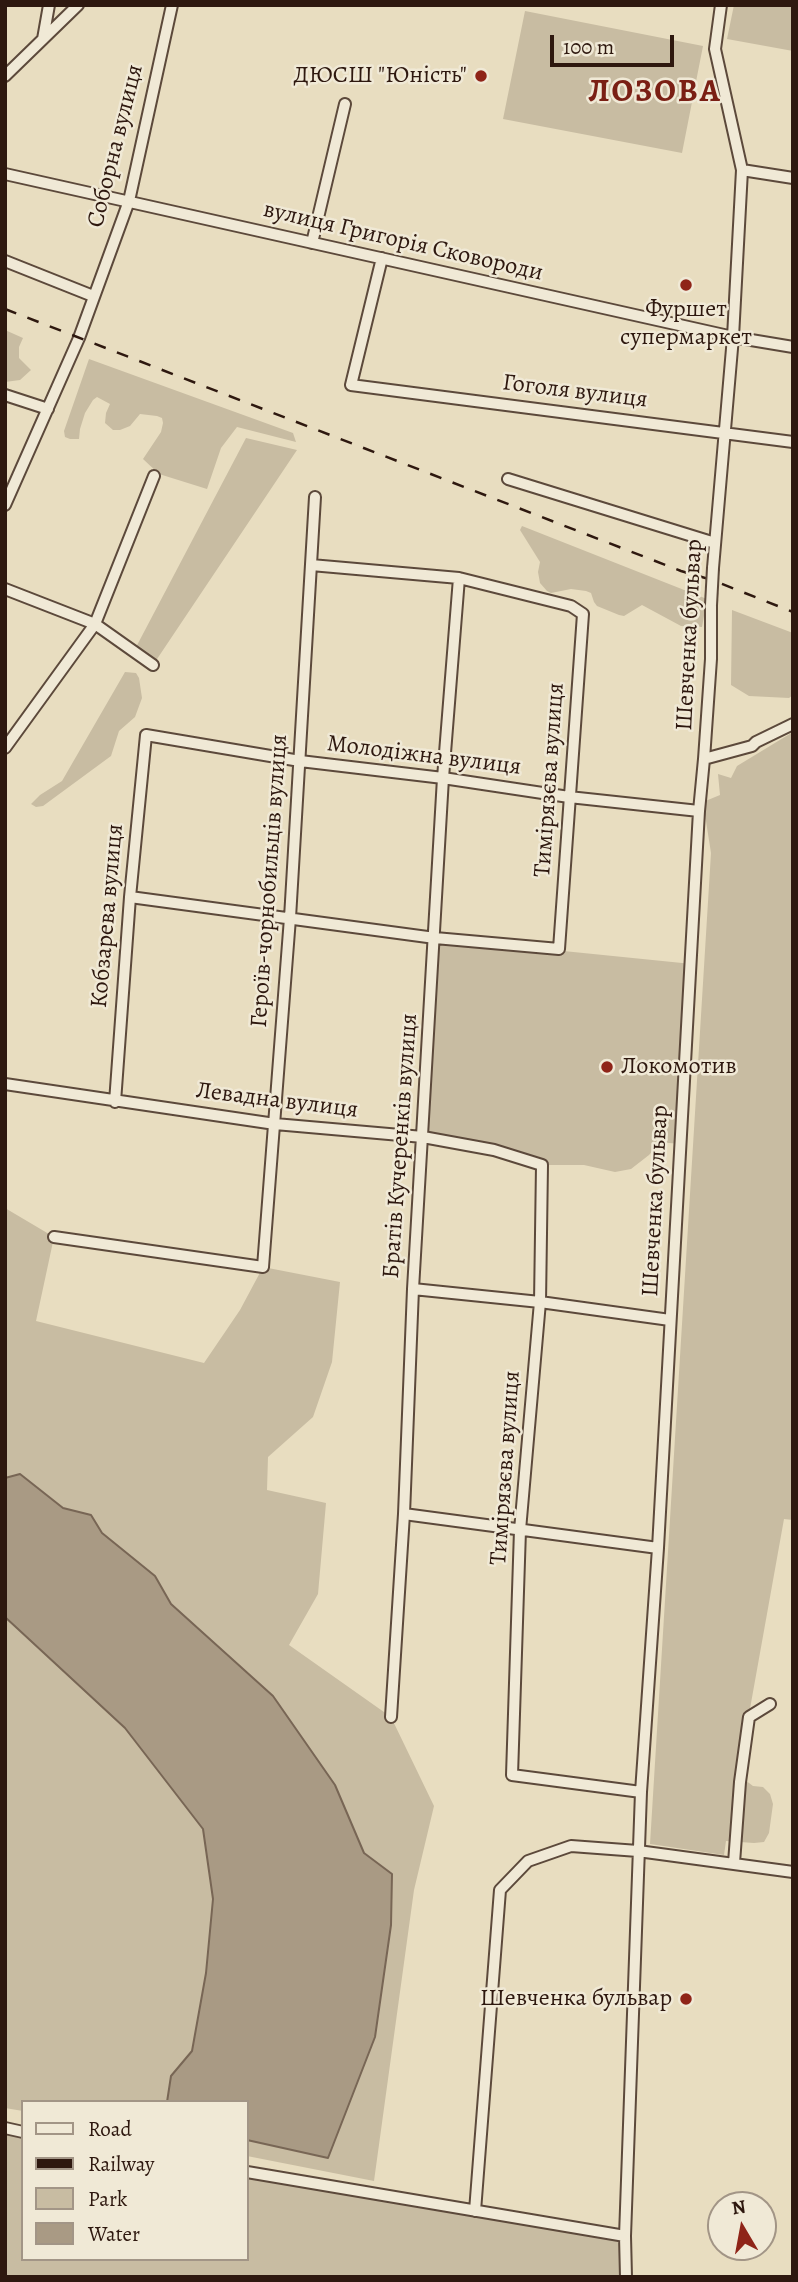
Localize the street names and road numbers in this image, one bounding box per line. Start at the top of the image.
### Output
street label: Соборна вулиця [82,61,150,231]
street label: вулиця Григорія Сковороди [260,196,546,288]
street label: Гоголя вулиця [501,369,649,415]
street label: Шевченка бульвар [671,538,709,732]
street label: Тимірязєва вулиця [529,682,571,878]
street label: Молодіжна вулиця [325,730,523,782]
street label: Героїв-чорнобильців вулиця [245,733,295,1029]
street label: Кобзарева вулиця [86,823,130,1009]
street label: Братів Кучеренків вулиця [377,1013,425,1279]
street label: Левадна вулиця [194,1077,360,1125]
street label: Шевченка бульвар [637,1104,675,1298]
street label: Тимірязєва вулиця [485,1370,527,1566]

